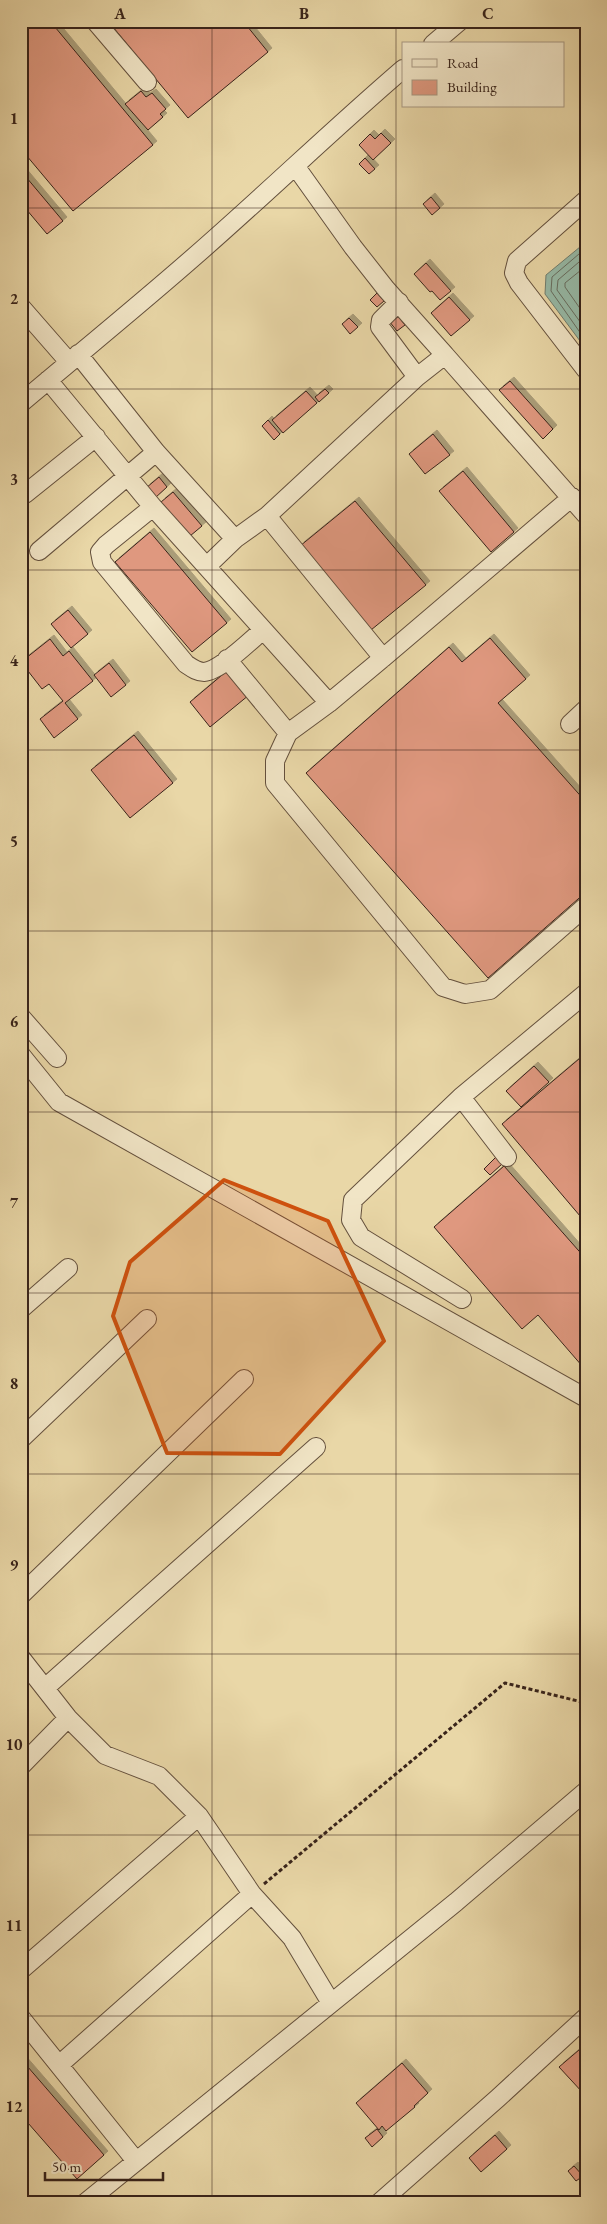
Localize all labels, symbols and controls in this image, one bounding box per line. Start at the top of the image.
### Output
text: A [113,3,126,24]
text: B [299,3,309,24]
text: C [482,3,494,24]
legend [402,42,564,108]
text: Road [447,53,479,72]
text: Building [447,77,497,96]
text: 1 [10,108,18,129]
text: 2 [10,288,19,309]
text: 3 [10,469,18,490]
text: 4 [10,650,19,671]
text: 5 [10,831,18,852]
text: 6 [10,1011,19,1032]
text: 7 [10,1192,19,1213]
text: 8 [10,1373,18,1394]
text: 9 [10,1554,19,1575]
text: 10 [6,1734,23,1755]
text: 11 [6,1915,22,1936]
text: 12 [6,2096,23,2117]
scale bar [45,2149,162,2181]
text: 50 m [52,2157,81,2176]

